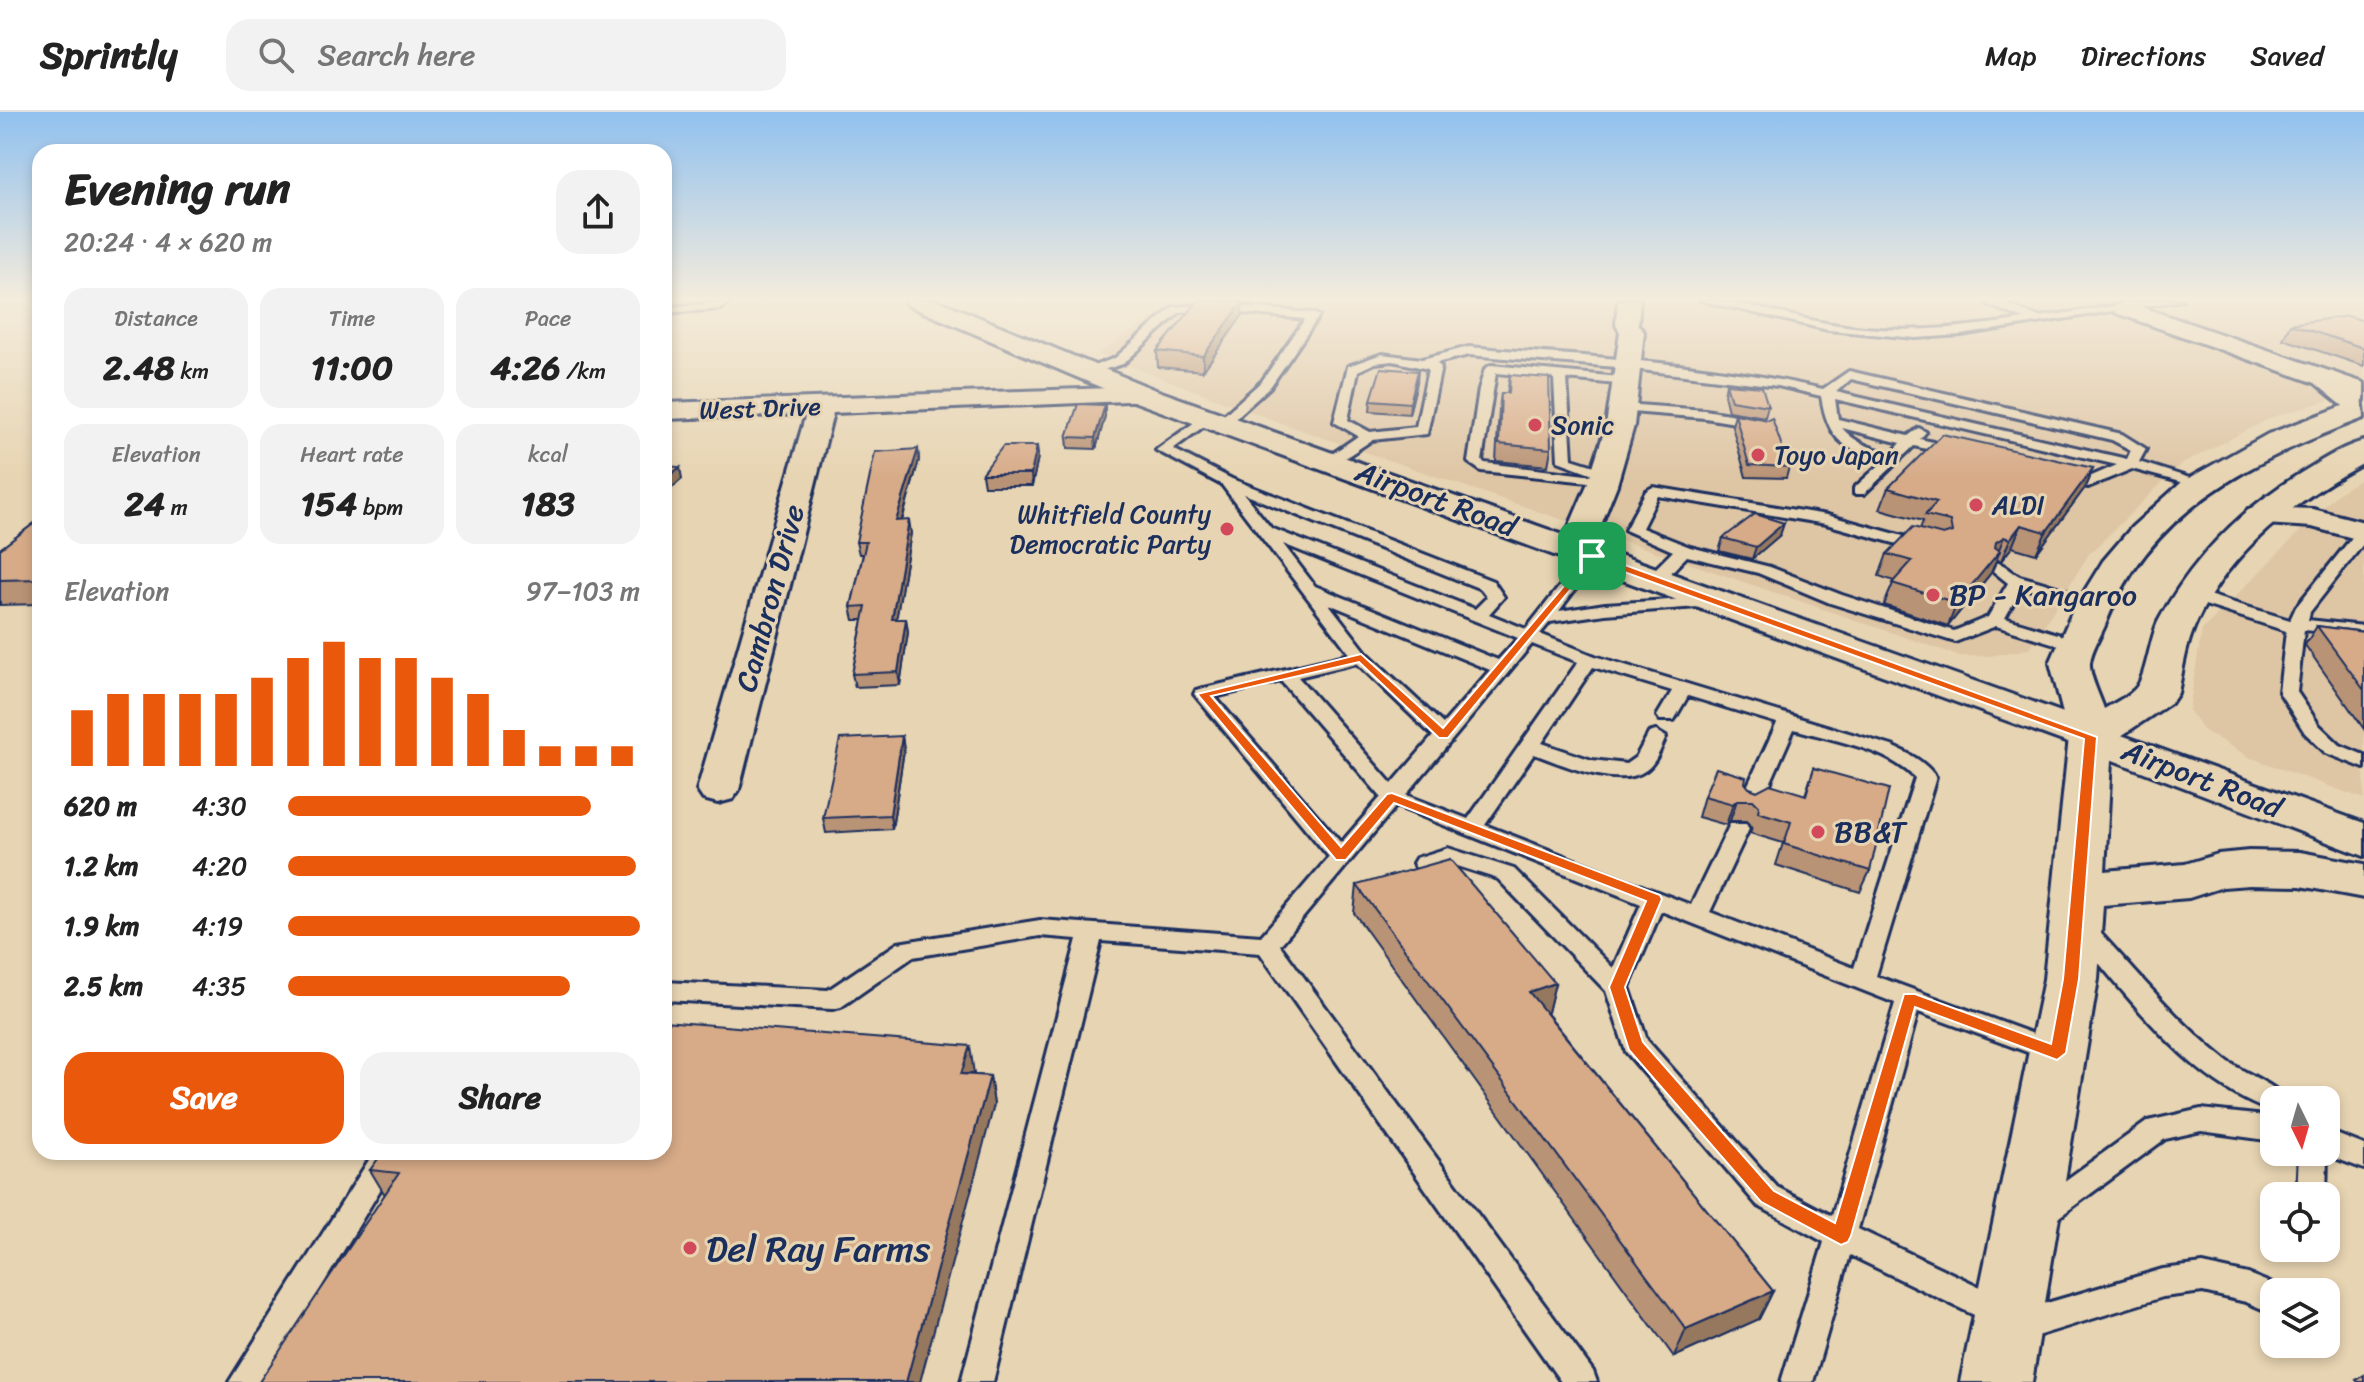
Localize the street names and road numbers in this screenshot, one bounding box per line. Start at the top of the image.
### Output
street label: West Drive [698,383,822,433]
street label: Airport Road [1347,444,1526,554]
street label: Cambron Drive [719,498,821,698]
street label: Airport Road [2113,723,2292,835]

